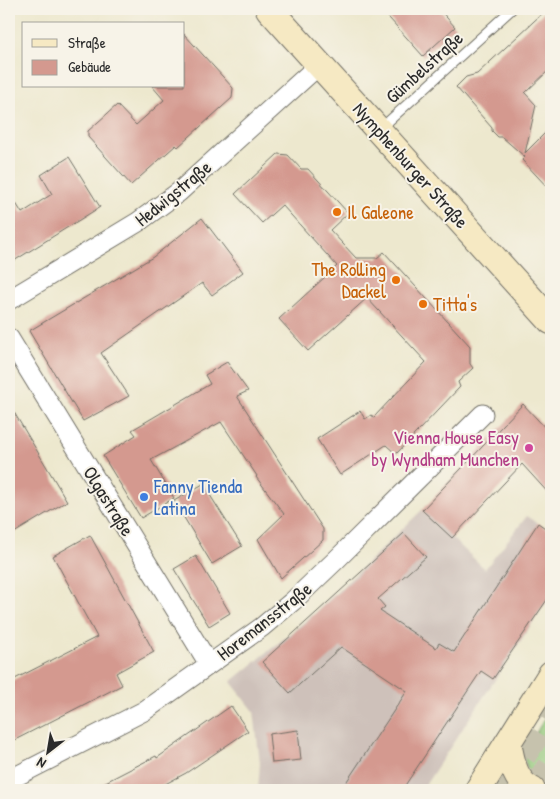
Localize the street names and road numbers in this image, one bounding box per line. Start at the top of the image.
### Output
street label: Gümbelstraße [380,25,469,109]
street label: Nymphenburger Straße [347,96,475,234]
street label: Hedwigstraße [129,154,217,232]
street label: Olgastraße [77,461,141,541]
street label: Horemansstraße [211,575,317,666]

